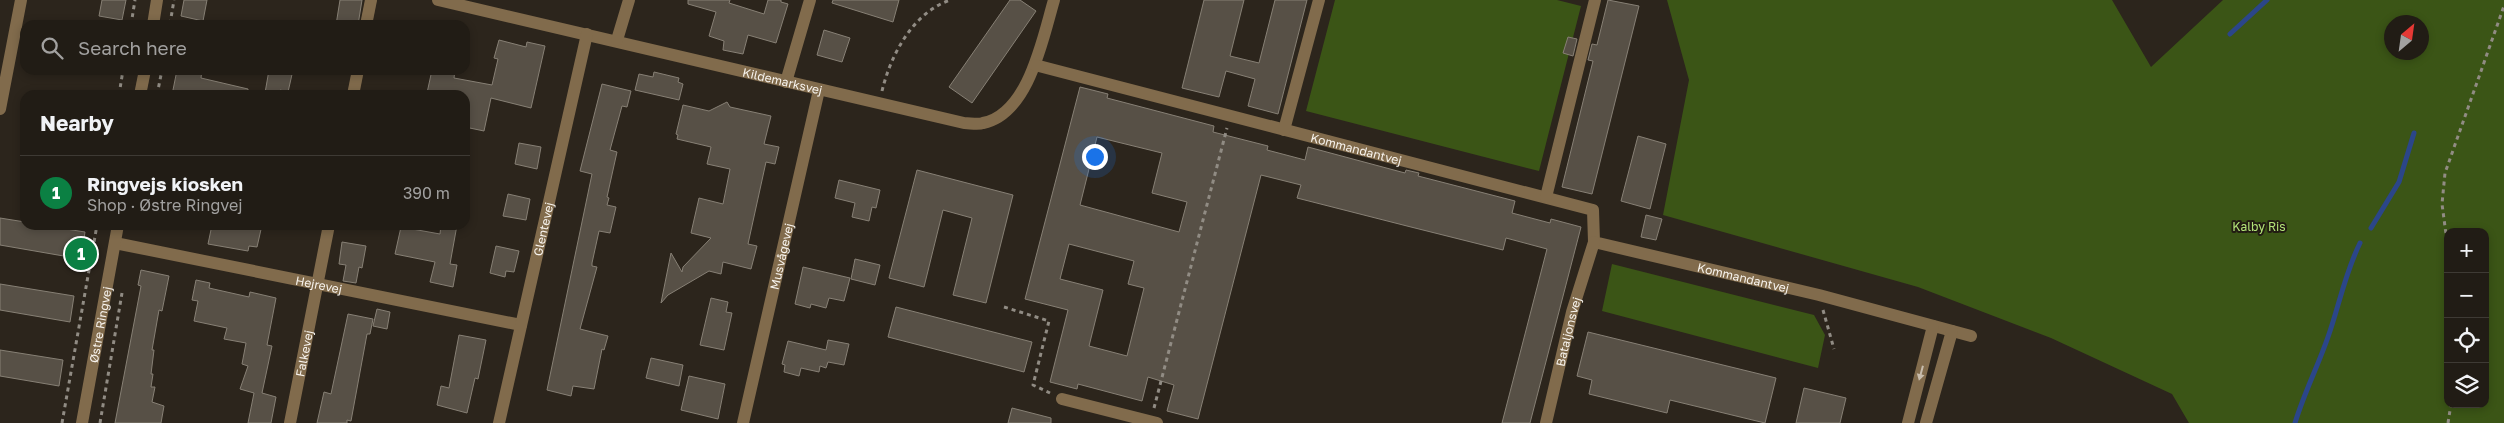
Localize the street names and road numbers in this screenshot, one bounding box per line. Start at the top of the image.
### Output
street label: Kildemarksvej [741,64,824,97]
street label: Kommandantvej [1309,129,1404,168]
street label: Glentevej [530,201,556,257]
street label: Musvågevej [766,221,796,291]
street label: Kommandantvej [1696,259,1791,295]
street label: Hejrevej [294,272,344,296]
street label: Østre Ringvej [86,285,114,364]
street label: Bataljonsvej [1552,295,1584,368]
street label: Falkevej [292,329,316,378]

